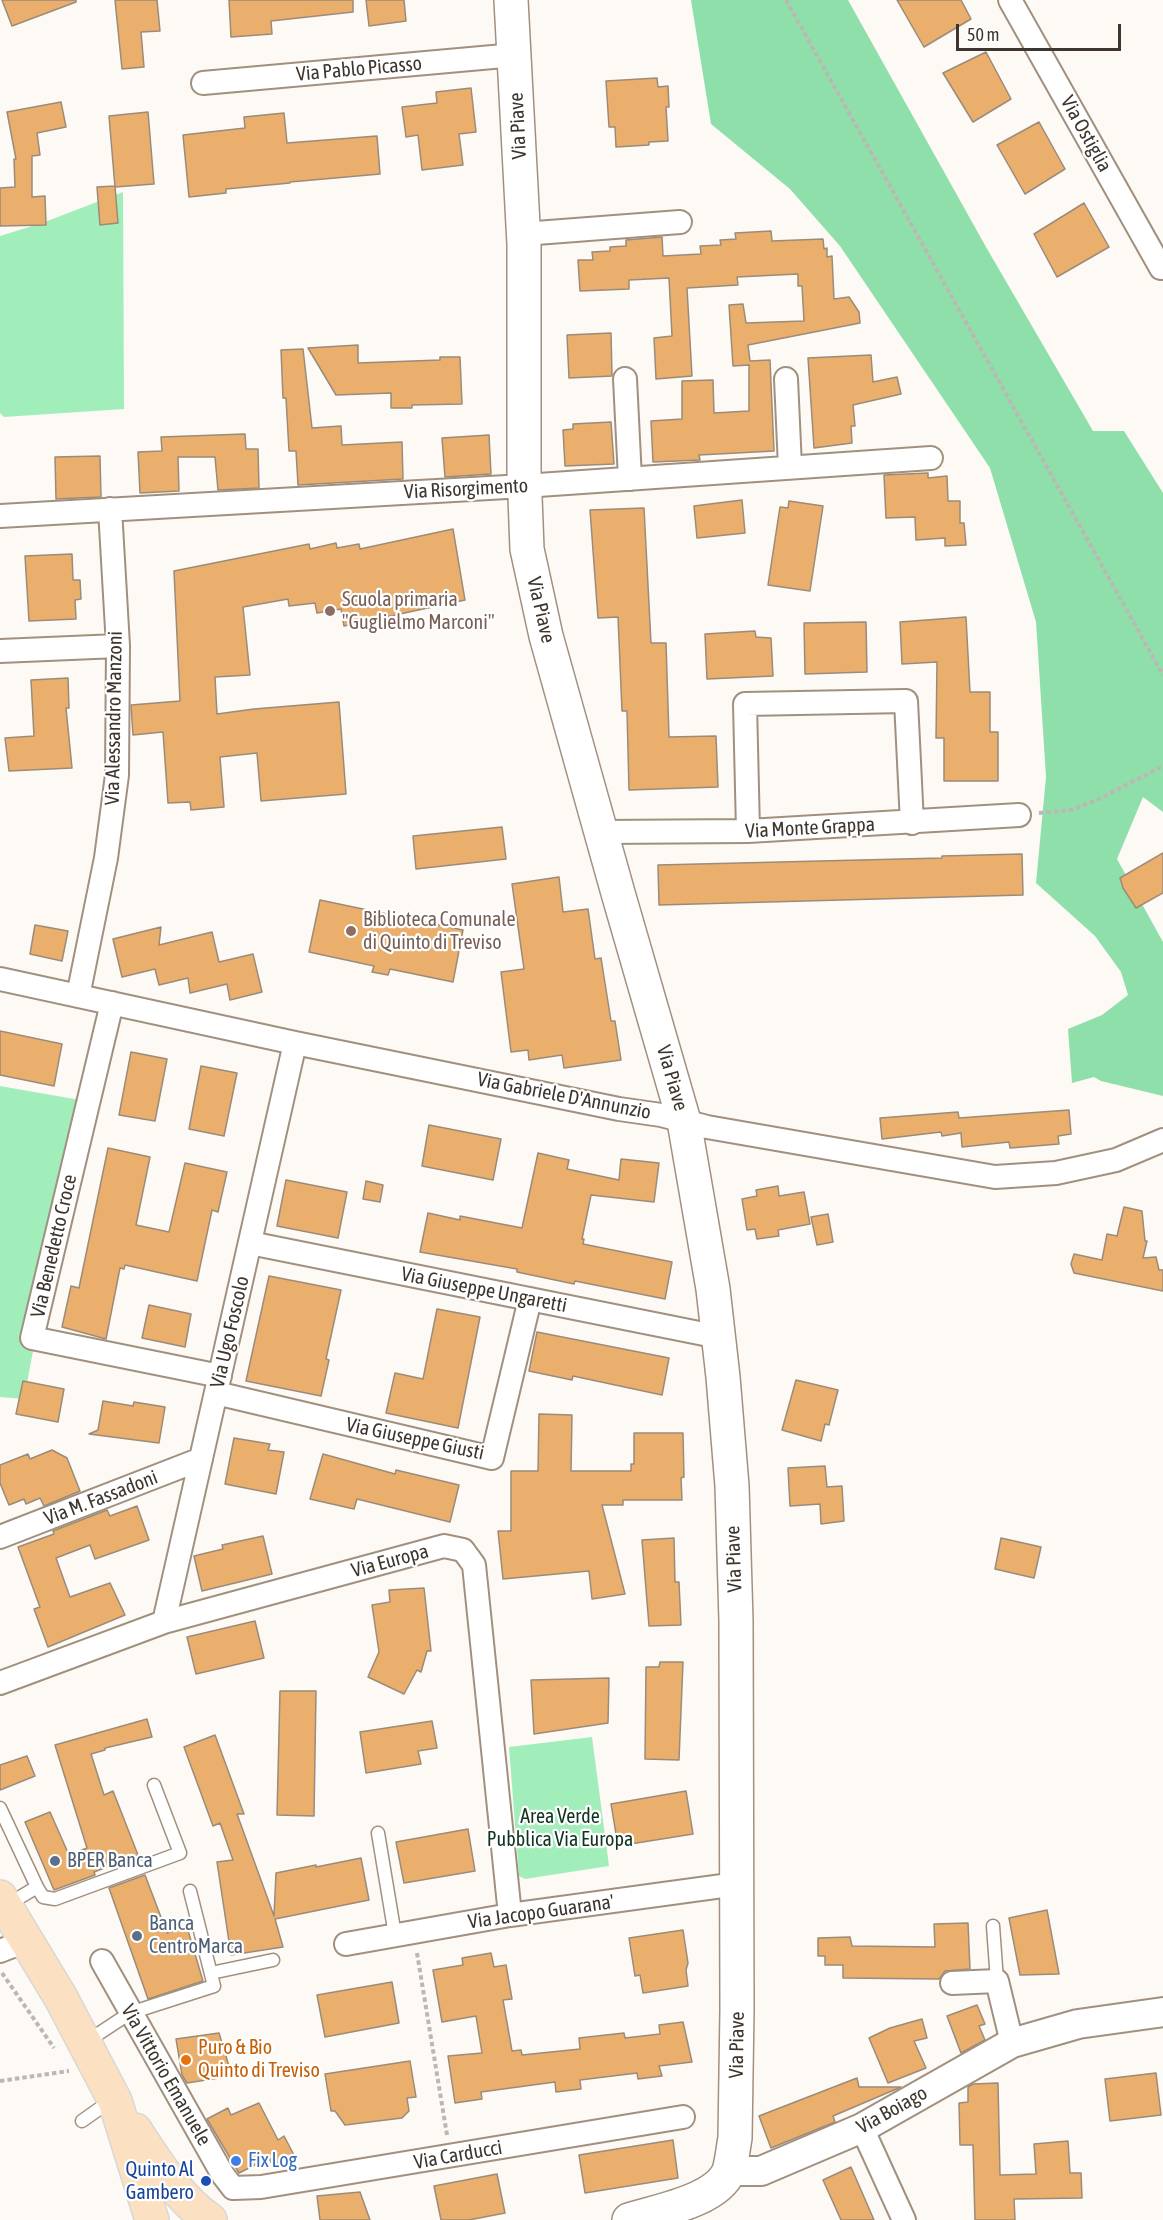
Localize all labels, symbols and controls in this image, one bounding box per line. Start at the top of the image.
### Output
scale bar [959,12,1124,50]
text: 50 m [967,24,999,45]
street label: Via Pablo Picasso [295,52,423,86]
street label: Via Piave [504,92,532,160]
street label: Via Ostiglia [1055,92,1117,176]
street label: Via Risorgimento [403,474,529,504]
street label: Via Piave [522,575,560,645]
place label: Scuola primaria "Guglielmo Marconi" [342,588,494,635]
marker: Scuola primaria "Guglielmo Marconi" [323,604,337,618]
street label: Via Alessandro Manzoni [100,631,128,805]
street label: Via Monte Grappa [744,813,876,843]
place label: Biblioteca Comunale di Quinto di Treviso [363,908,515,955]
marker: Biblioteca Comunale di Quinto di Treviso [344,924,358,938]
street label: Via Piave [651,1043,693,1113]
street label: Via Gabriele D'Annunzio [475,1067,653,1125]
street label: Via Benedetto Croce [26,1172,82,1320]
street label: Via Giuseppe Ungaretti [399,1262,569,1318]
street label: Via Ugo Foscolo [205,1274,255,1390]
street label: Via Giuseppe Giusti [344,1413,486,1465]
street label: Via M. Fassadoni [41,1465,161,1531]
street label: Via Piave [721,1525,747,1593]
street label: Via Europa [349,1539,431,1583]
park label: Area Verde Pubblica Via Europa [487,1805,633,1852]
place label: BPER Banca [67,1849,153,1873]
marker: BPER Banca [48,1854,62,1868]
street label: Via Jacopo Guarana' [466,1890,616,1934]
place label: Banca CentroMarca [149,1912,243,1959]
marker: Banca CentroMarca [130,1929,144,1943]
street label: Via Vittorio Emanuele [116,2000,216,2150]
street label: Via Piave [724,2011,750,2079]
place label: Puro & Bio Quinto di Treviso [198,2036,320,2083]
marker: Puro & Bio Quinto di Treviso [179,2053,193,2067]
street label: Via Boiago [853,2081,931,2139]
street label: Via Carducci [412,2135,504,2175]
place label: Fix Log [248,2149,297,2173]
marker: Fix Log [229,2154,243,2168]
place label: Quinto Al Gambero [126,2158,194,2205]
marker: Quinto Al Gambero [199,2174,213,2188]

